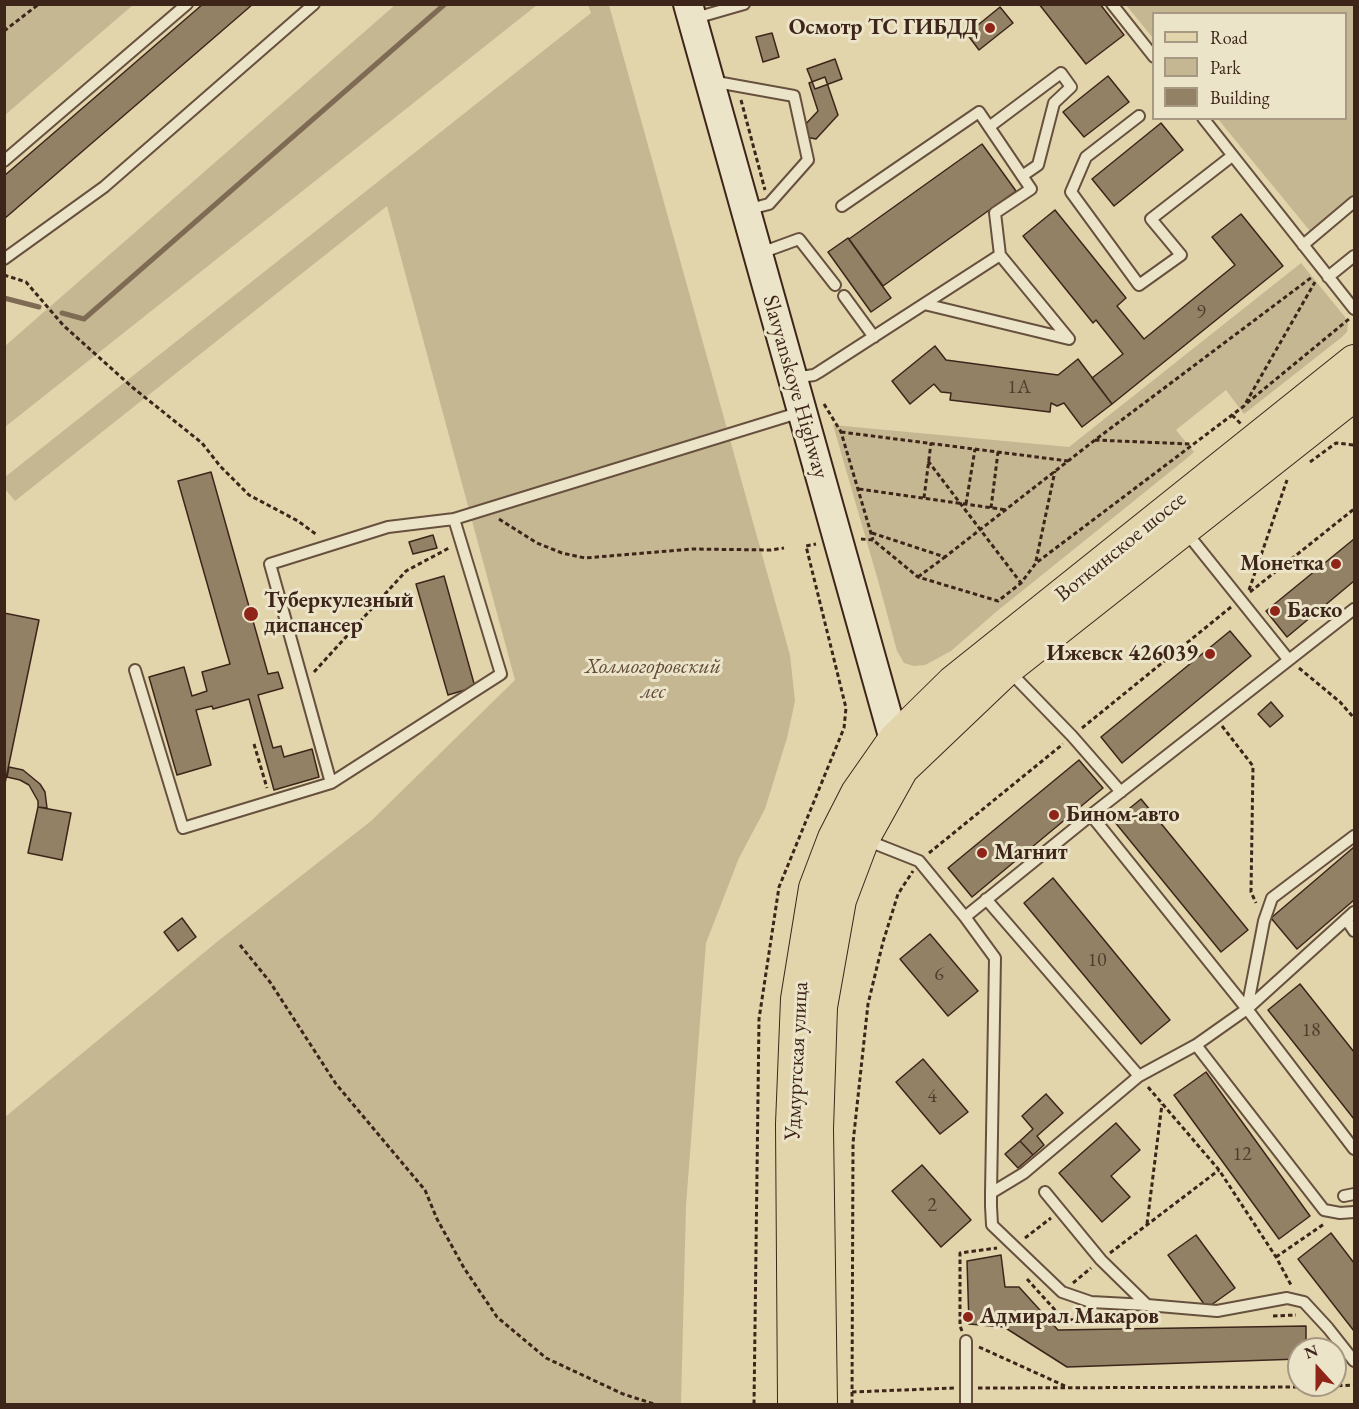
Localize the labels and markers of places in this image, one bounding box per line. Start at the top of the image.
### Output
place label: Осмотр ТС ГИБДД [789,15,978,41]
marker: Осмотр ТС ГИБДД [983,21,997,35]
place label: Монетка [1240,551,1324,577]
marker: Монетка [1329,557,1343,571]
place label: Туберкулезный диспансер [264,588,414,640]
place label: Баско [1287,598,1342,624]
marker: Баско [1268,604,1282,618]
marker: Туберкулезный диспансер [242,605,260,623]
place label: Ижевск 426039 [1046,641,1198,667]
marker: Ижевск 426039 [1203,647,1217,661]
place label: Бином-авто [1066,802,1180,828]
marker: Бином-авто [1047,808,1061,822]
place label: Магнит [994,840,1068,866]
marker: Магнит [975,846,989,860]
place label: Адмирал Макаров [980,1304,1159,1330]
marker: Адмирал Макаров [961,1310,975,1324]

